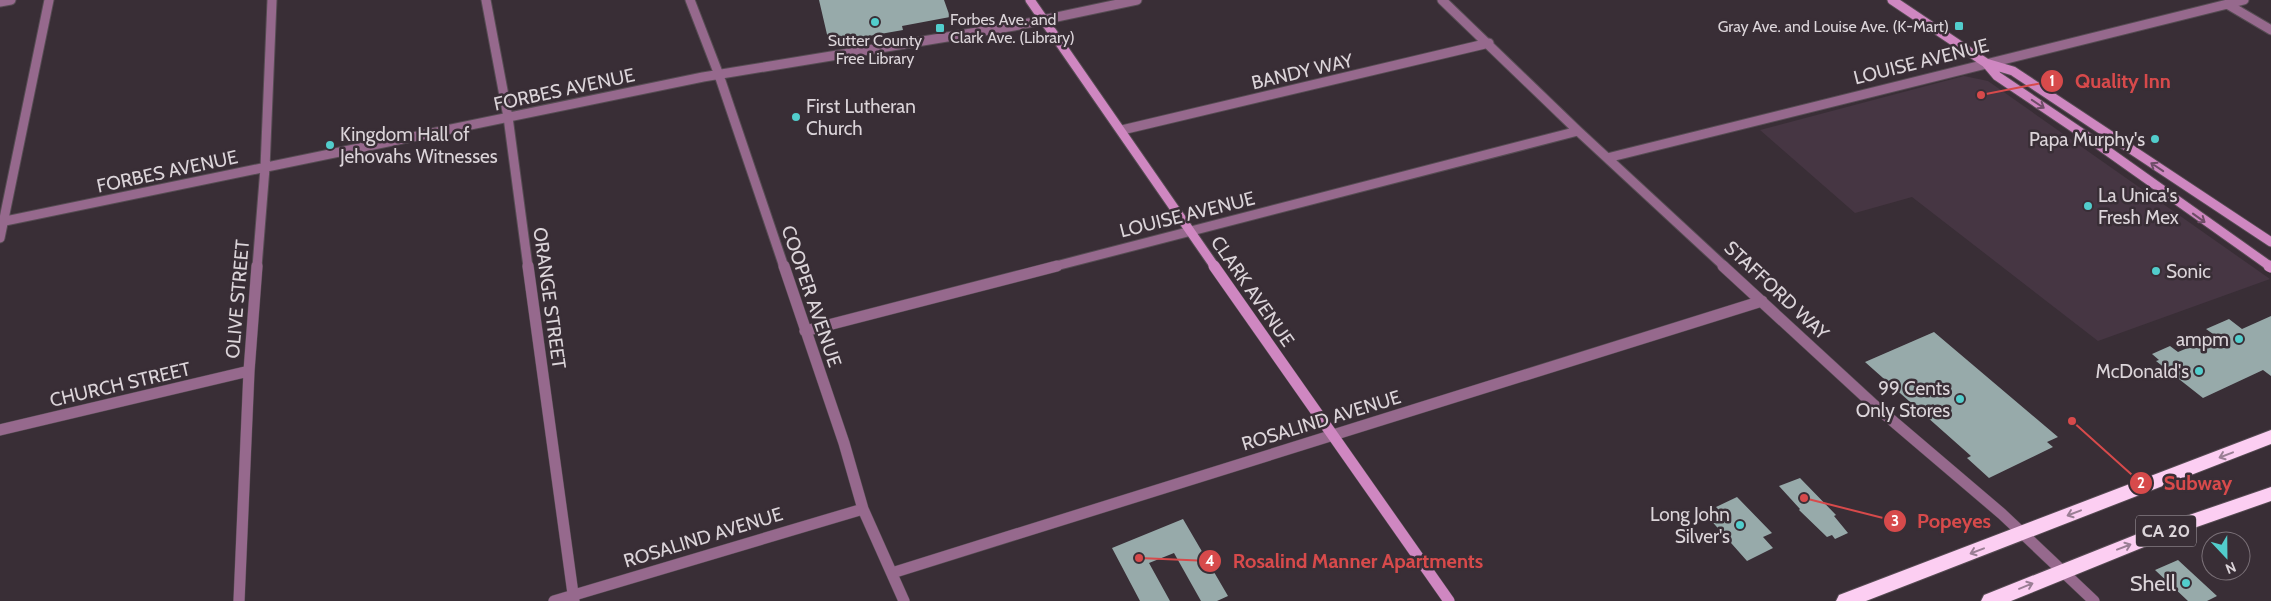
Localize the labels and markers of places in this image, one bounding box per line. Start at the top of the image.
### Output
place label: Forbes Ave. and Clark Ave. (Library) [950,10,1075,47]
marker: Sutter County Free Library [869,16,881,28]
place label: Gray Ave. and Louise Ave. (K-Mart) [1718,17,1949,36]
marker: Gray Ave. and Louise Ave. (K-Mart) [1953,20,1965,32]
marker: Forbes Ave. and Clark Ave. (Library) [934,22,946,34]
place label: Sutter County Free Library [828,31,922,68]
callout: Quality Inn [2040,63,2180,98]
place label: First Lutheran Church [806,95,916,140]
marker: First Lutheran Church [790,111,802,123]
place label: Kingdom Hall of Jehovahs Witnesses [339,123,498,168]
place label: Papa Murphy's [2029,128,2145,151]
marker: Papa Murphy's [2149,133,2161,145]
marker: Kingdom Hall of Jehovahs Witnesses [324,139,336,151]
place label: La Unica's Fresh Mex [2098,184,2179,229]
marker: La Unica's Fresh Mex [2082,200,2094,212]
place label: Sonic [2166,260,2211,283]
marker: Sonic [2150,265,2162,277]
place label: ampm [2176,328,2229,351]
marker: ampm [2233,333,2245,345]
place label: McDonald's [2096,360,2189,383]
marker: McDonald's [2193,365,2205,377]
place label: 99 Cents Only Stores [1856,377,1950,422]
marker: 99 Cents Only Stores [1954,393,1966,405]
callout: Subway [2129,465,2242,500]
place label: Long John Silver's [1650,503,1730,548]
callout: Popeyes [1882,504,2001,539]
marker: Long John Silver's [1734,519,1746,531]
callout: Rosalind Manner Apartments [1198,544,1493,579]
place label: Shell [2130,570,2177,597]
marker: Shell [2180,577,2192,589]

